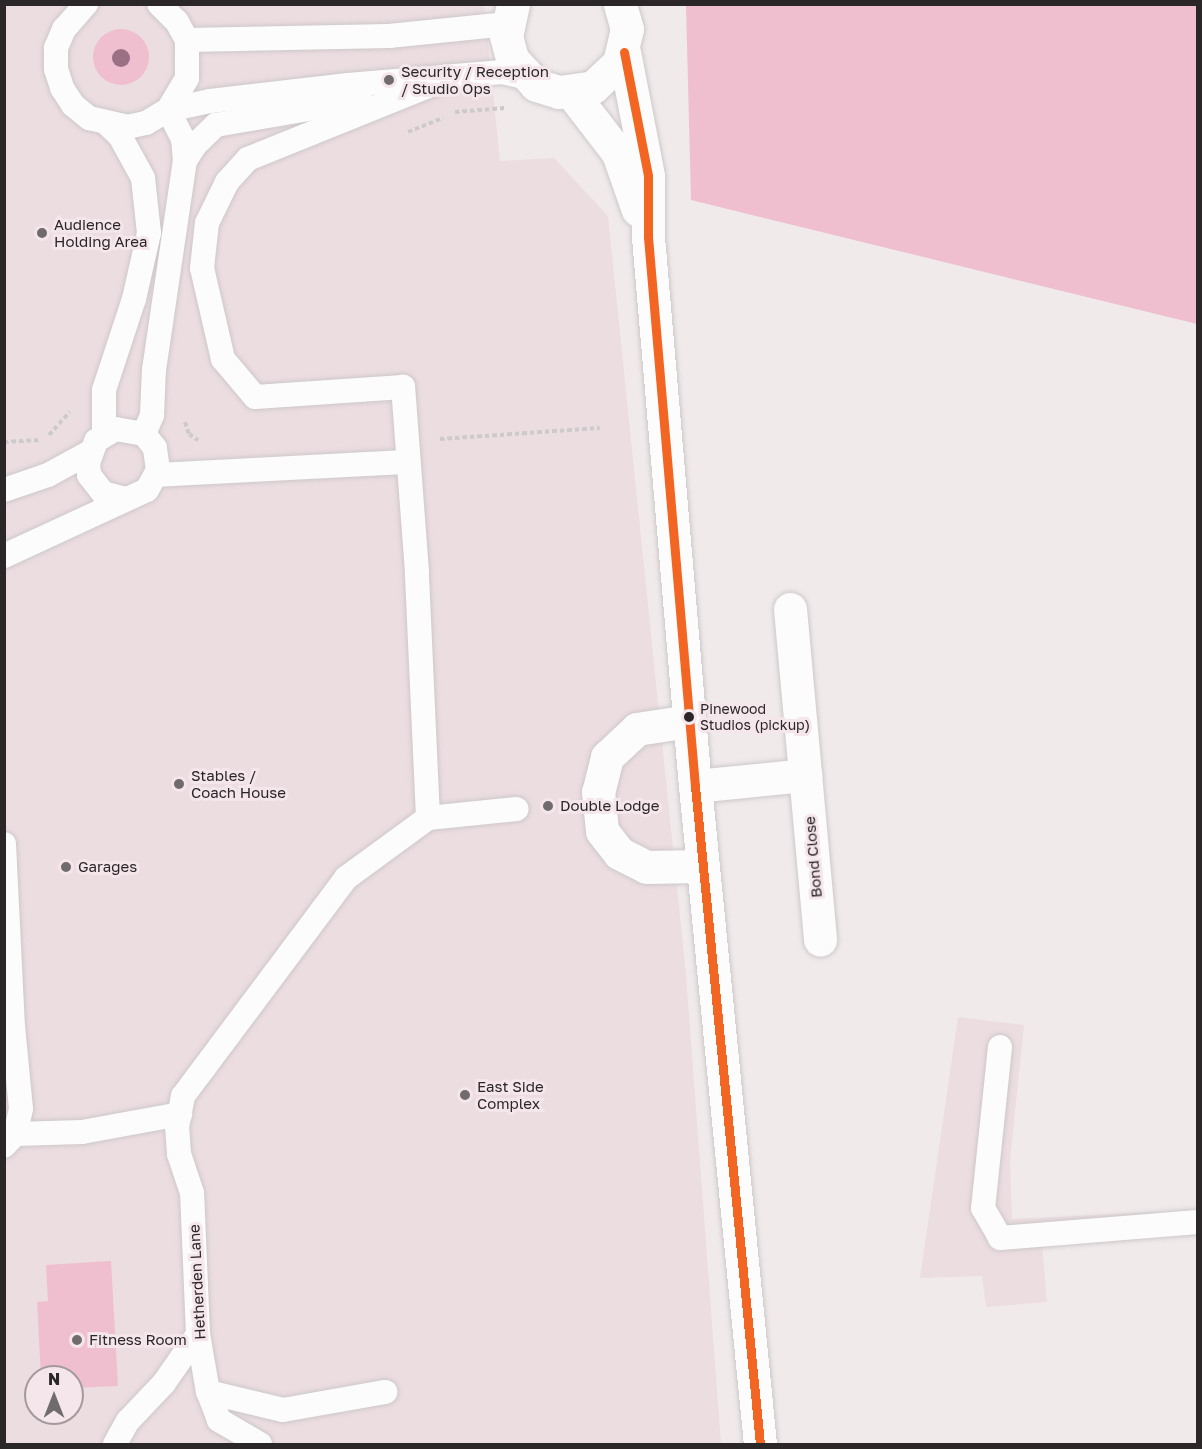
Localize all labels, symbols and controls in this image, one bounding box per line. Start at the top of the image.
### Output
place label: Security / Reception / Studio Ops [401,62,549,97]
marker: Security / Reception / Studio Ops [382,73,396,87]
place label: Audience Holding Area [54,215,147,250]
marker: Audience Holding Area [35,226,49,240]
place label: Pinewood Studios (pickup) [700,701,810,734]
marker: Pinewood Studios (pickup) [683,711,695,723]
place label: Stables / Coach House [191,766,286,801]
marker: Stables / Coach House [172,777,186,791]
place label: Double Lodge [560,797,659,815]
marker: Double Lodge [541,799,555,813]
street label: Bond Close [800,815,826,899]
place label: Garages [78,858,137,876]
marker: Garages [59,860,73,874]
place label: East Side Complex [477,1077,544,1112]
marker: East Side Complex [458,1088,472,1102]
street label: Hetherden Lane [185,1224,209,1340]
place label: Fitness Room [89,1331,187,1349]
marker: Fitness Room [70,1333,84,1347]
north arrow [24,1365,84,1425]
text: N [48,1369,60,1389]

